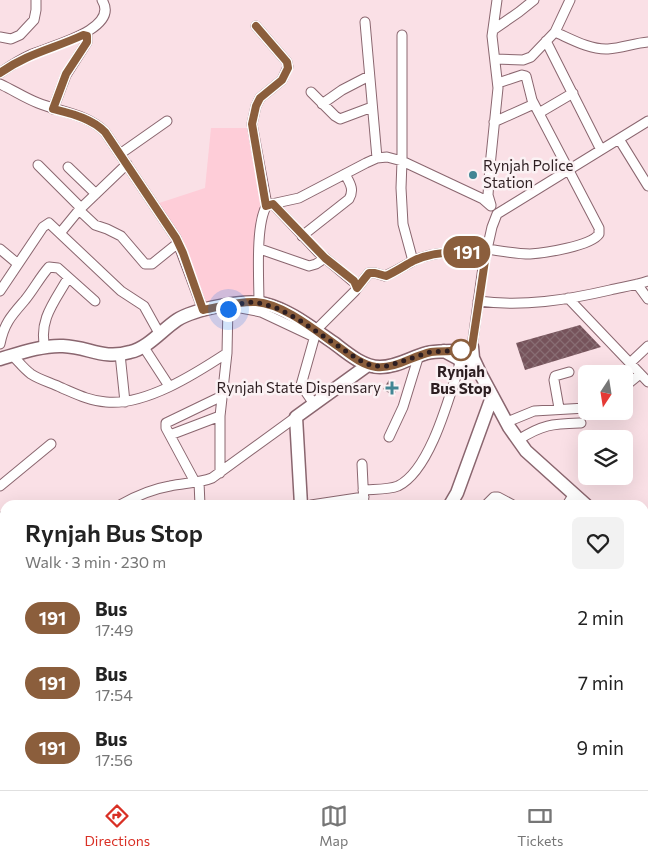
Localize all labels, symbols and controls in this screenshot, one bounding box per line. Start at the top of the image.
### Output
place label: Rynjah Police Station [483,156,574,191]
marker: Rynjah Police Station [467,169,479,181]
line badge: 191 [438,236,496,268]
text: 191 [453,241,481,263]
your location [216,297,241,322]
marker: Rynjah Bus Stop [450,339,472,361]
place label: Rynjah Bus Stop [430,362,492,397]
north arrow [578,365,632,420]
map controls [578,365,633,485]
place label: Rynjah State Dispensary [217,378,381,396]
marker: Rynjah State Dispensary [385,381,399,395]
button: layers [578,430,633,485]
button: heart [572,517,624,569]
text: Rynjah Bus Stop [25,518,203,547]
text: Walk · 3 min · 230 m [25,552,166,571]
text: Bus [95,597,127,620]
text: 2 min [577,606,624,629]
text: 191 [39,607,66,629]
text: 17:49 [95,620,133,639]
text: Bus [95,662,127,685]
text: 7 min [578,671,624,694]
text: 191 [39,672,66,694]
text: 17:54 [95,685,133,704]
text: Bus [95,727,127,750]
text: 9 min [576,736,624,759]
text: 191 [39,737,66,759]
text: 17:56 [95,750,133,769]
tab: Directions [85,802,150,849]
tab: Map [319,802,348,849]
tab: Tickets [517,802,563,849]

